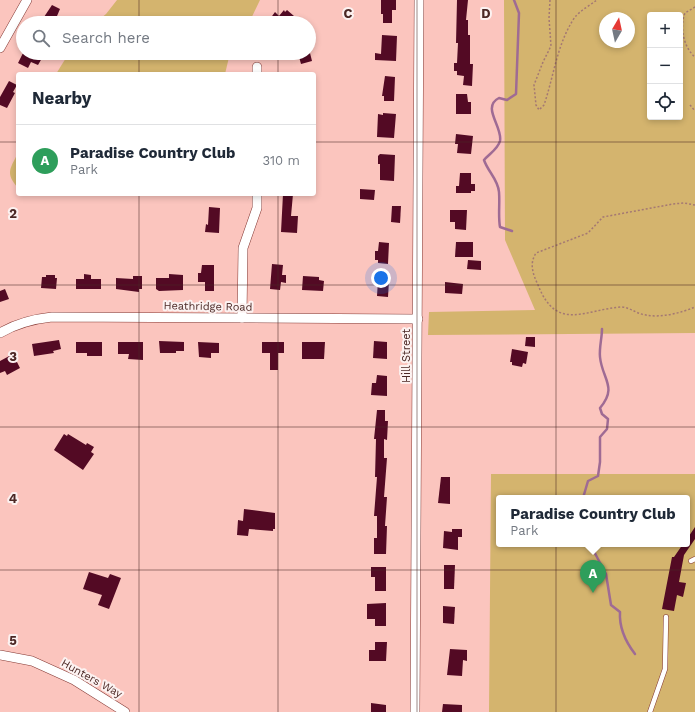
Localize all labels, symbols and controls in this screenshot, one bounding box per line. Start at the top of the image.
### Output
text: C [344,6,353,21]
text: D [481,6,491,21]
north arrow [599,12,635,48]
map controls [647,12,683,120]
button: + [647,12,683,48]
search box [16,16,316,60]
icon: search [30,27,52,49]
text: Search here [62,29,150,47]
button: − [647,48,683,84]
button: locate [647,84,683,120]
text: Nearby [32,88,91,108]
text: Paradise Country Club [70,144,235,162]
text: A [41,153,49,168]
text: 310 m [262,153,300,168]
text: Park [70,162,98,177]
text: 2 [9,206,17,221]
your location [371,268,391,288]
street label: Heathridge Road [163,299,253,314]
street label: Hill Street [400,329,413,383]
text: 3 [9,349,17,364]
text: 4 [9,491,18,506]
popup [496,495,690,547]
text: Paradise Country Club [510,505,676,523]
text: Park [510,523,538,538]
pin: A [580,560,606,593]
text: 5 [9,633,17,648]
street label: Hunters Way [59,656,125,701]

